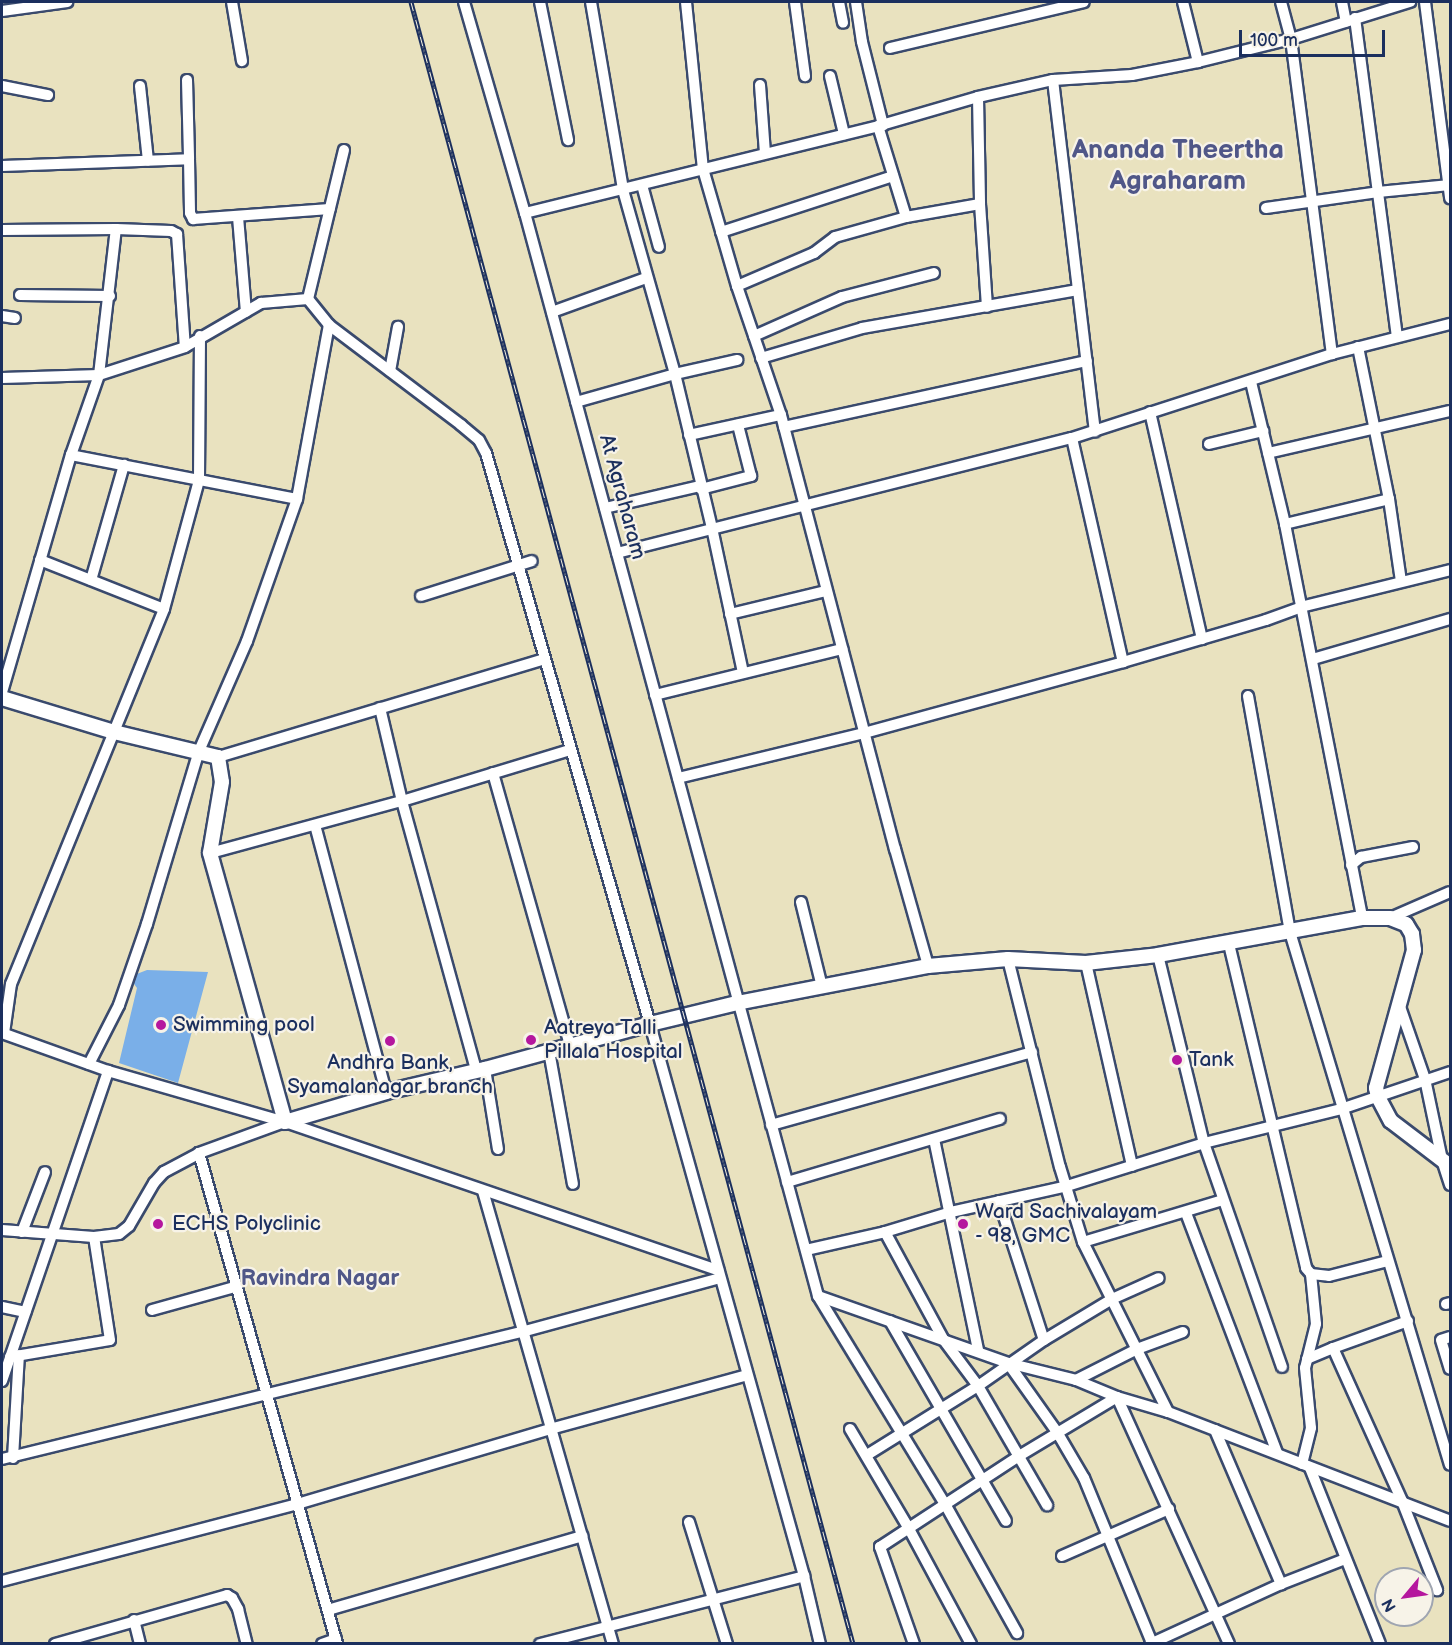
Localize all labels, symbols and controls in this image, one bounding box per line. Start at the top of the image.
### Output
scale bar [1242,18,1388,56]
text: 100 m [1250,30,1298,51]
district label: Ananda Theertha Agraharam [1072,134,1284,197]
street label: At Agraharam [593,432,651,562]
place label: Swimming pool [173,1012,315,1038]
place label: Aatreya Talli Pillala Hospital [544,1015,682,1065]
marker: Swimming pool [154,1018,168,1032]
marker: Aatreya Talli Pillala Hospital [522,1031,540,1049]
marker: Andhra Bank, Syamalanagar branch [383,1034,397,1048]
place label: Tank [1189,1047,1233,1073]
place label: Andhra Bank, Syamalanagar branch [287,1050,493,1100]
marker: Tank [1170,1053,1184,1067]
place label: Ward Sachivalayam - 98, GMC [975,1199,1158,1249]
place label: ECHS Polyclinic [172,1211,321,1237]
marker: ECHS Polyclinic [149,1215,167,1233]
marker: Ward Sachivalayam - 98, GMC [956,1217,970,1231]
district label: Ravindra Nagar [241,1266,399,1292]
north arrow [1374,1567,1434,1627]
text: N [1378,1595,1401,1615]

